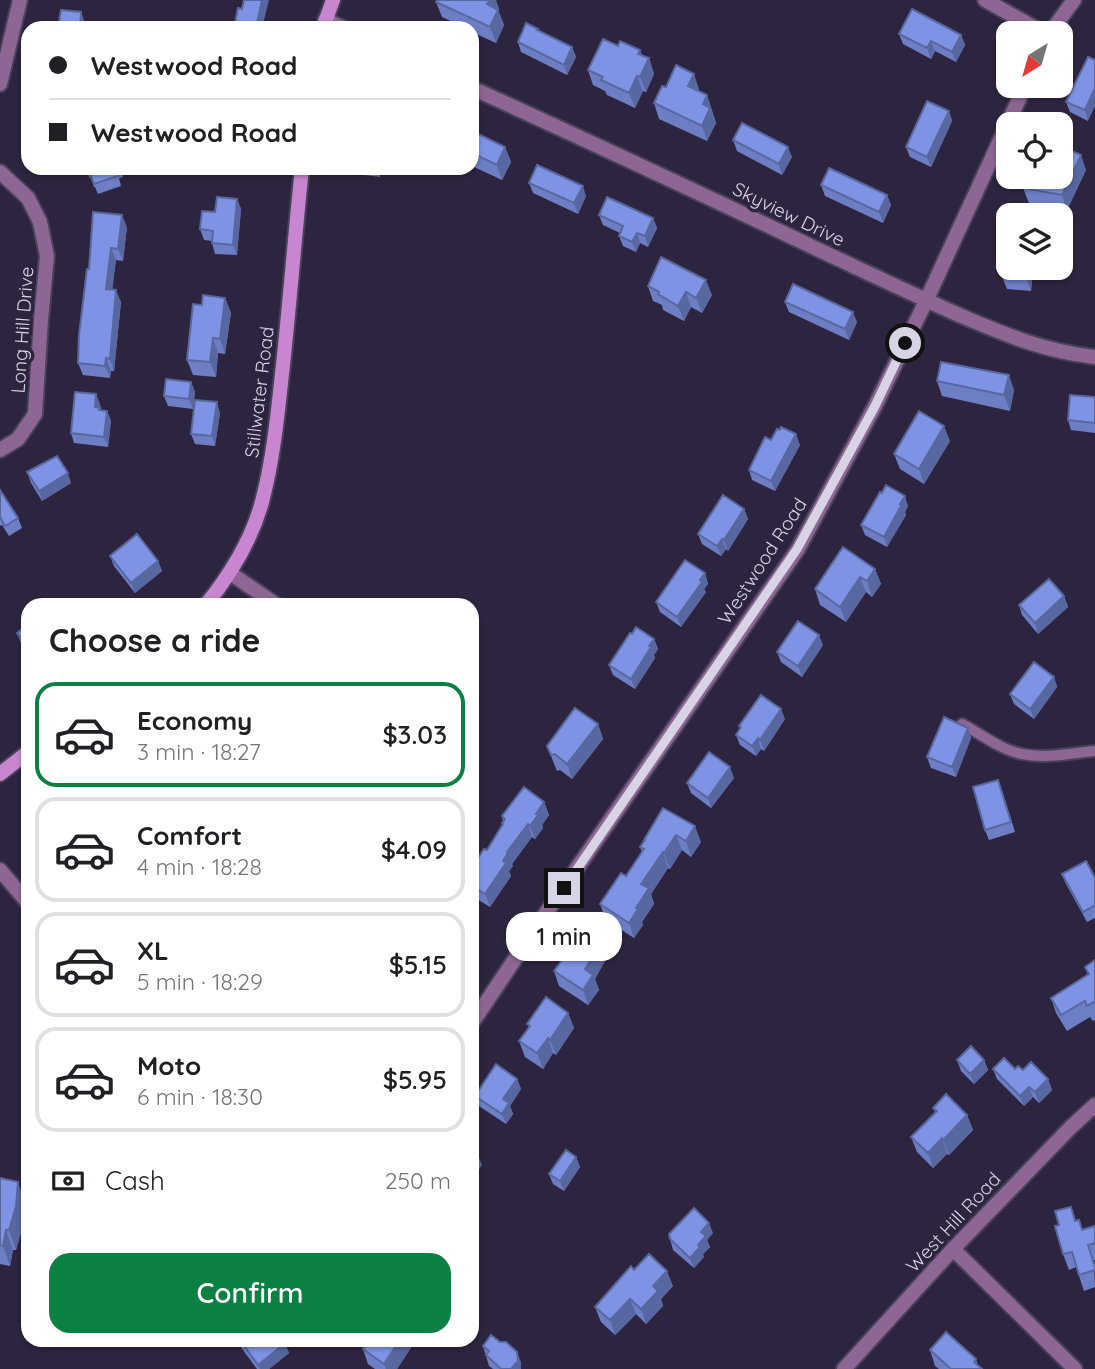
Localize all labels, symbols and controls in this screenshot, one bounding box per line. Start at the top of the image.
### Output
north arrow [996,21,1073,98]
map controls [996,21,1073,280]
text: Westwood Road [91,49,297,82]
button: locate [996,112,1073,189]
text: Westwood Road [91,116,297,149]
street label: Skyview Drive [729,177,849,251]
button: layers [996,203,1073,280]
street label: Long Hill Drive [6,266,38,394]
street label: Stillwater Road [239,325,279,459]
route start [889,327,921,359]
street label: Westwood Road [712,493,812,629]
text: Choose a ride [49,620,261,660]
icon: car [53,703,116,766]
text: Economy [137,704,252,737]
text: $3.03 [382,718,447,751]
text: 3 min · 18:27 [137,737,261,766]
icon: car [53,818,116,881]
text: Comfort [137,819,242,852]
text: $4.09 [381,833,447,866]
text: 4 min · 18:28 [137,852,262,881]
route end [548,872,580,904]
callout: 1 min [506,912,622,962]
text: 1 min [536,922,592,951]
icon: car [53,933,116,996]
text: XL [137,934,169,967]
text: $5.15 [389,948,447,981]
text: 5 min · 18:29 [137,967,263,996]
icon: car [53,1048,116,1111]
text: Moto [137,1049,201,1082]
text: $5.95 [383,1063,447,1096]
text: 6 min · 18:30 [137,1082,263,1111]
icon: cash [49,1162,87,1200]
text: Cash [105,1164,165,1197]
text: 250 m [385,1166,451,1195]
street label: West Hill Road [901,1167,1005,1277]
button: Confirm [49,1253,451,1333]

